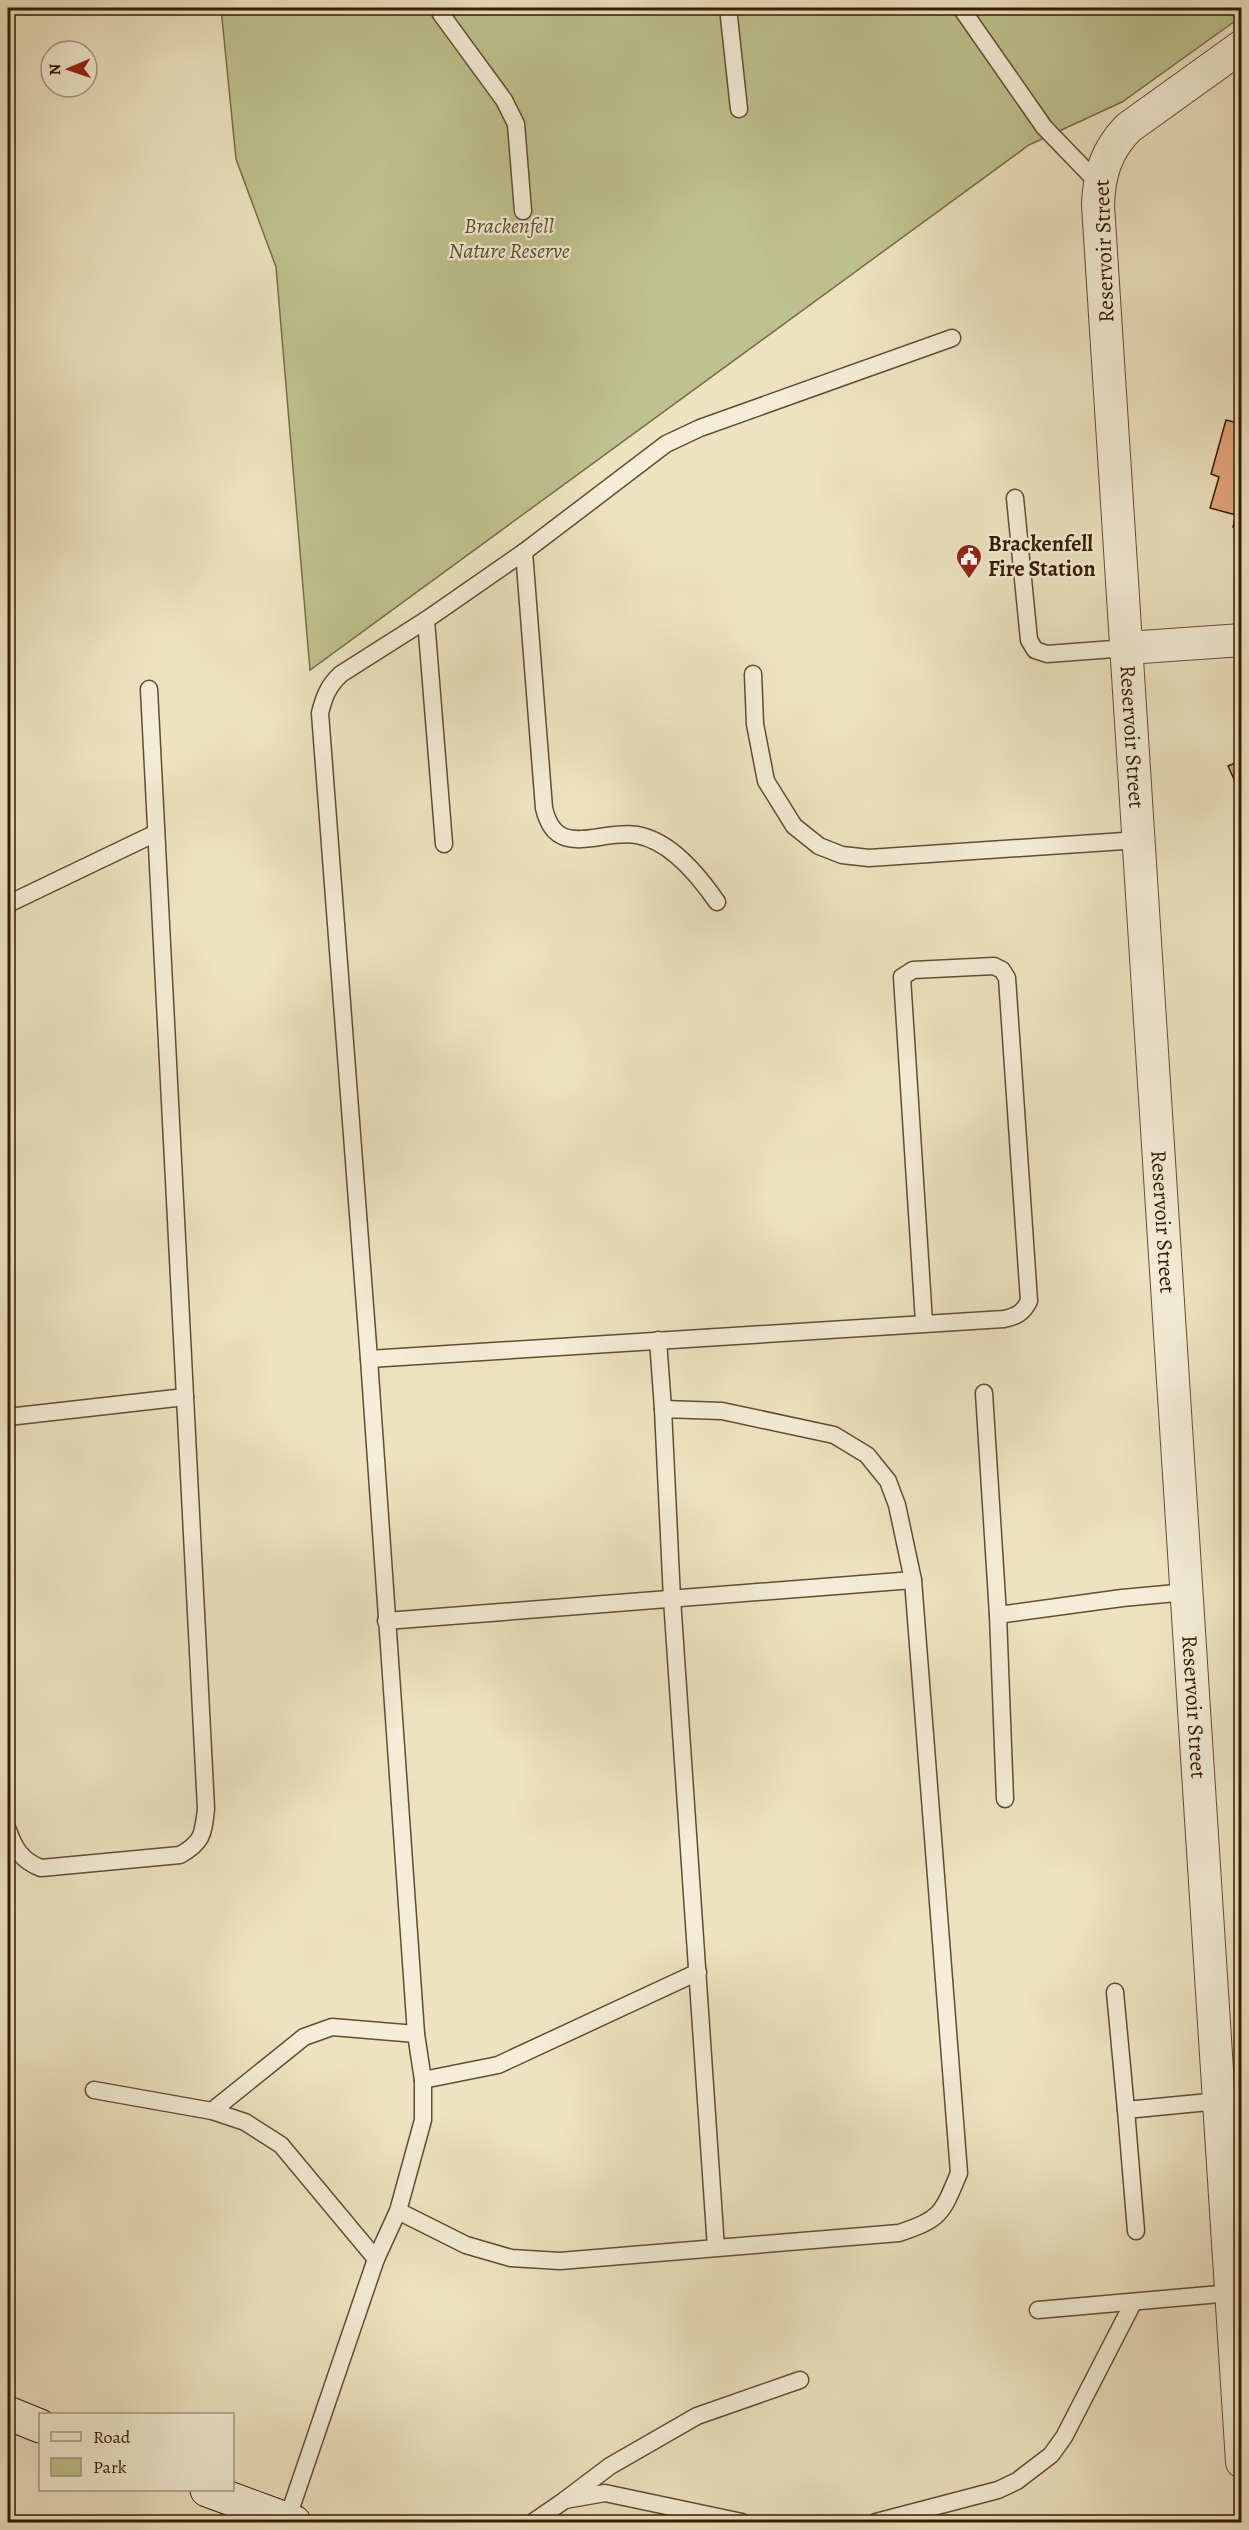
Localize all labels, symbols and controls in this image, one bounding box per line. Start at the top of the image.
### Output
north arrow [39,39,99,99]
text: N [44,63,66,76]
street label: Reservoir Street [1087,179,1121,323]
park label: Brackenfell Nature Reserve [448,211,570,266]
place label: Brackenfell Fire Station [988,529,1096,584]
public building icon: Brackenfell Fire Station [954,542,984,580]
street label: Reservoir Street [1112,664,1151,809]
street label: Reservoir Street [1143,1149,1182,1294]
street label: Reservoir Street [1174,1634,1213,1779]
legend [39,2413,234,2491]
text: Road [93,2425,131,2449]
text: Park [93,2455,127,2479]

